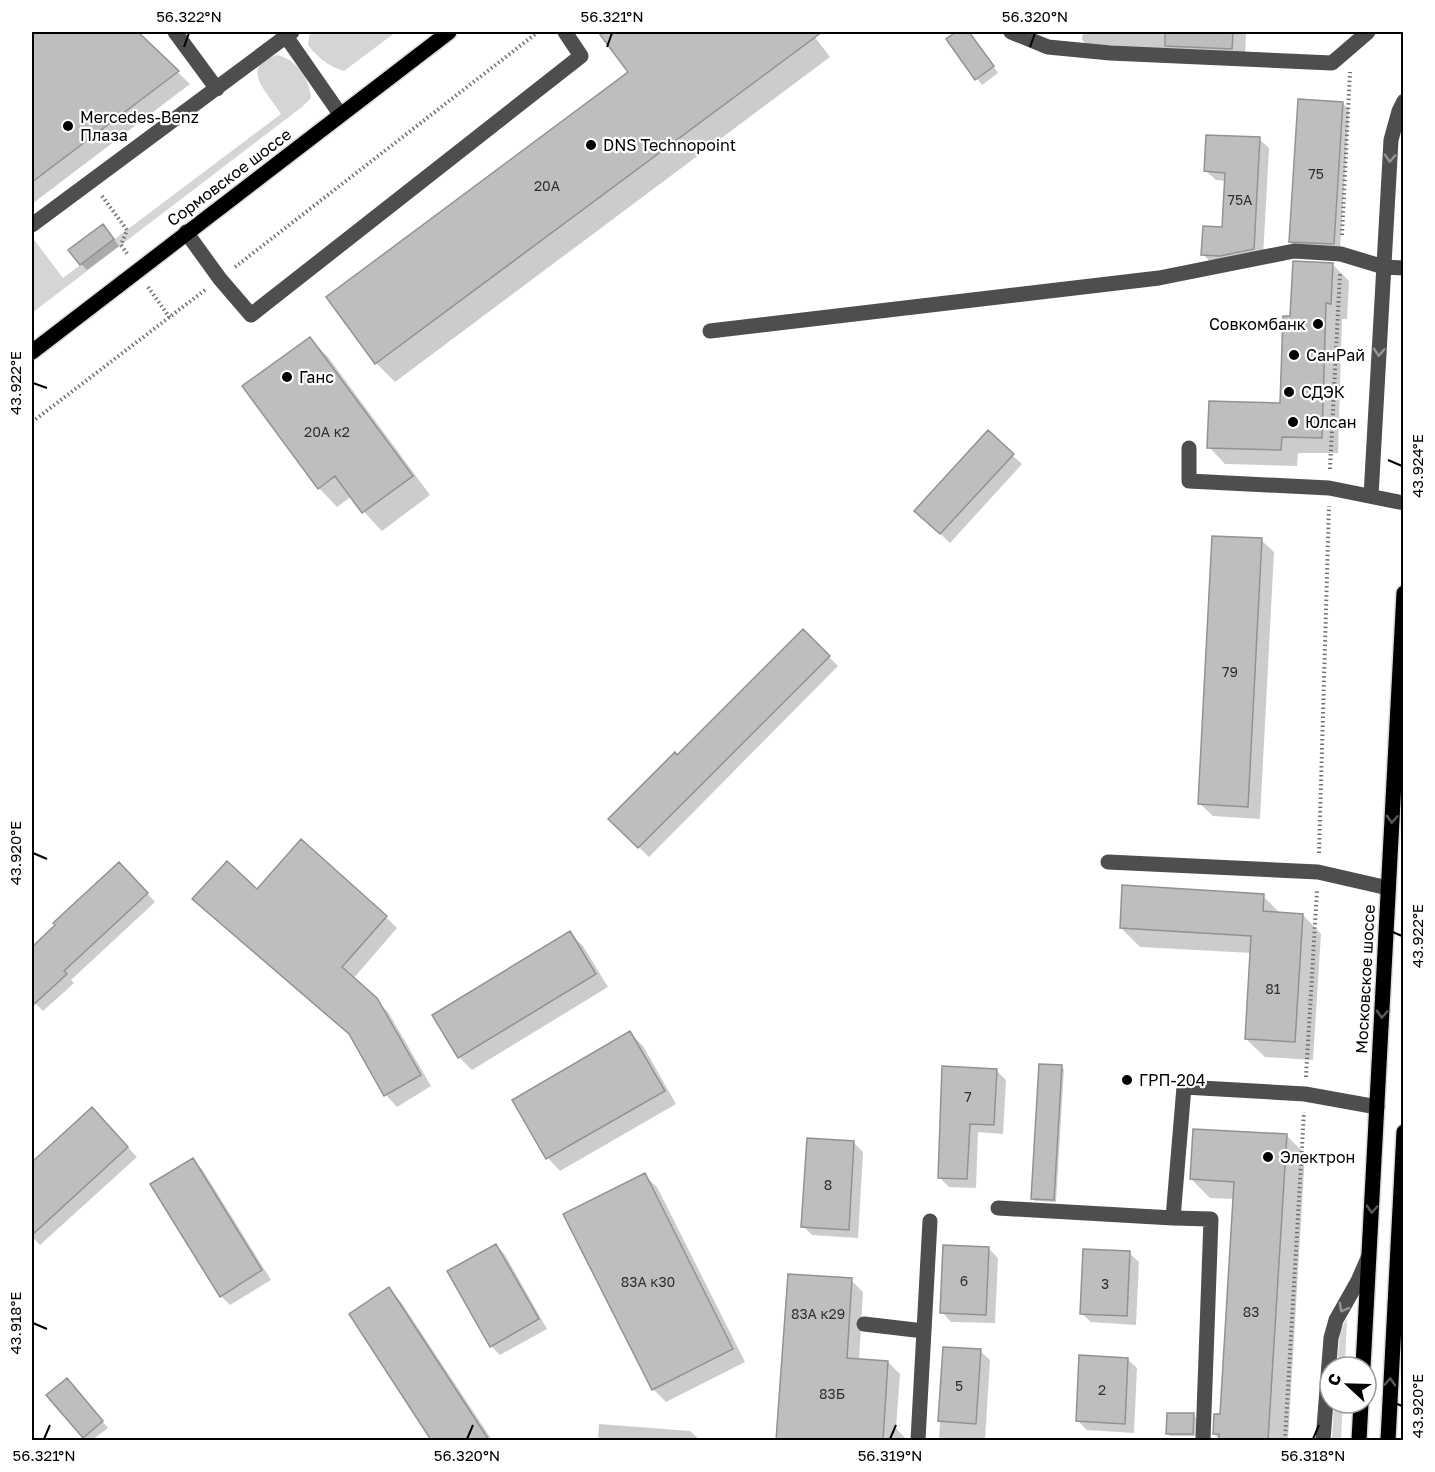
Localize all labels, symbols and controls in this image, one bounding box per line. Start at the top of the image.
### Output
text: 56.322°N [156,7,222,25]
text: 56.321°N [580,7,644,25]
text: 56.320°N [1002,7,1068,25]
place label: Mercedes-Benz Плаза [80,107,199,145]
marker: Mercedes-Benz Плаза [61,119,75,133]
street label: Сормовское шоссе [163,124,295,230]
place label: DNS Technopoint [603,135,736,155]
marker: DNS Technopoint [584,138,598,152]
one-way arrow [1384,153,1397,162]
house number: 75 [1308,165,1324,182]
house number: 20А [534,177,561,194]
house number: 75А [1228,191,1253,208]
place label: Совкомбанк [1209,314,1306,334]
marker: Совкомбанк [1311,317,1325,331]
place label: СанРай [1306,345,1365,365]
marker: СанРай [1287,348,1301,362]
one-way arrow [1373,348,1386,357]
text: 43.922°E [6,351,24,415]
place label: Ганс [299,367,334,387]
marker: Ганс [280,370,294,384]
place label: СДЭК [1301,382,1345,402]
marker: СДЭК [1282,385,1296,399]
place label: Юлсан [1305,412,1357,432]
marker: Юлсан [1286,415,1300,429]
house number: 20А к2 [304,423,350,440]
text: 43.924°E [1408,434,1426,498]
house number: 79 [1222,663,1238,680]
one-way arrow [1385,815,1398,824]
text: 43.920°E [6,821,24,885]
street label: Московское шоссе [1351,904,1379,1054]
text: 43.922°E [1408,904,1426,968]
house number: 81 [1265,980,1281,997]
one-way arrow [1375,1010,1388,1019]
place label: ГРП-204 [1139,1070,1205,1090]
marker: ГРП-204 [1120,1073,1134,1087]
house number: 7 [964,1088,972,1105]
place label: Электрон [1280,1147,1355,1167]
marker: Электрон [1261,1150,1275,1164]
house number: 8 [824,1176,832,1193]
one-way arrow [1365,1204,1378,1213]
house number: 6 [960,1272,968,1289]
house number: 83А к30 [621,1273,675,1290]
house number: 3 [1101,1275,1109,1292]
text: 43.918°E [6,1292,24,1354]
one-way arrow [1339,1302,1350,1312]
house number: 83 [1243,1303,1259,1320]
house number: 83А к29 [791,1305,845,1322]
north arrow [1318,1355,1378,1415]
text: С [1323,1370,1345,1388]
text: 43.920°E [1408,1374,1426,1438]
house number: 5 [955,1377,963,1394]
one-way arrow [1384,1378,1397,1387]
house number: 2 [1098,1381,1106,1398]
house number: 83Б [819,1385,845,1402]
text: 56.321°N [12,1446,76,1464]
text: 56.320°N [434,1446,500,1464]
text: 56.319°N [858,1446,922,1464]
text: 56.318°N [1281,1446,1345,1464]

